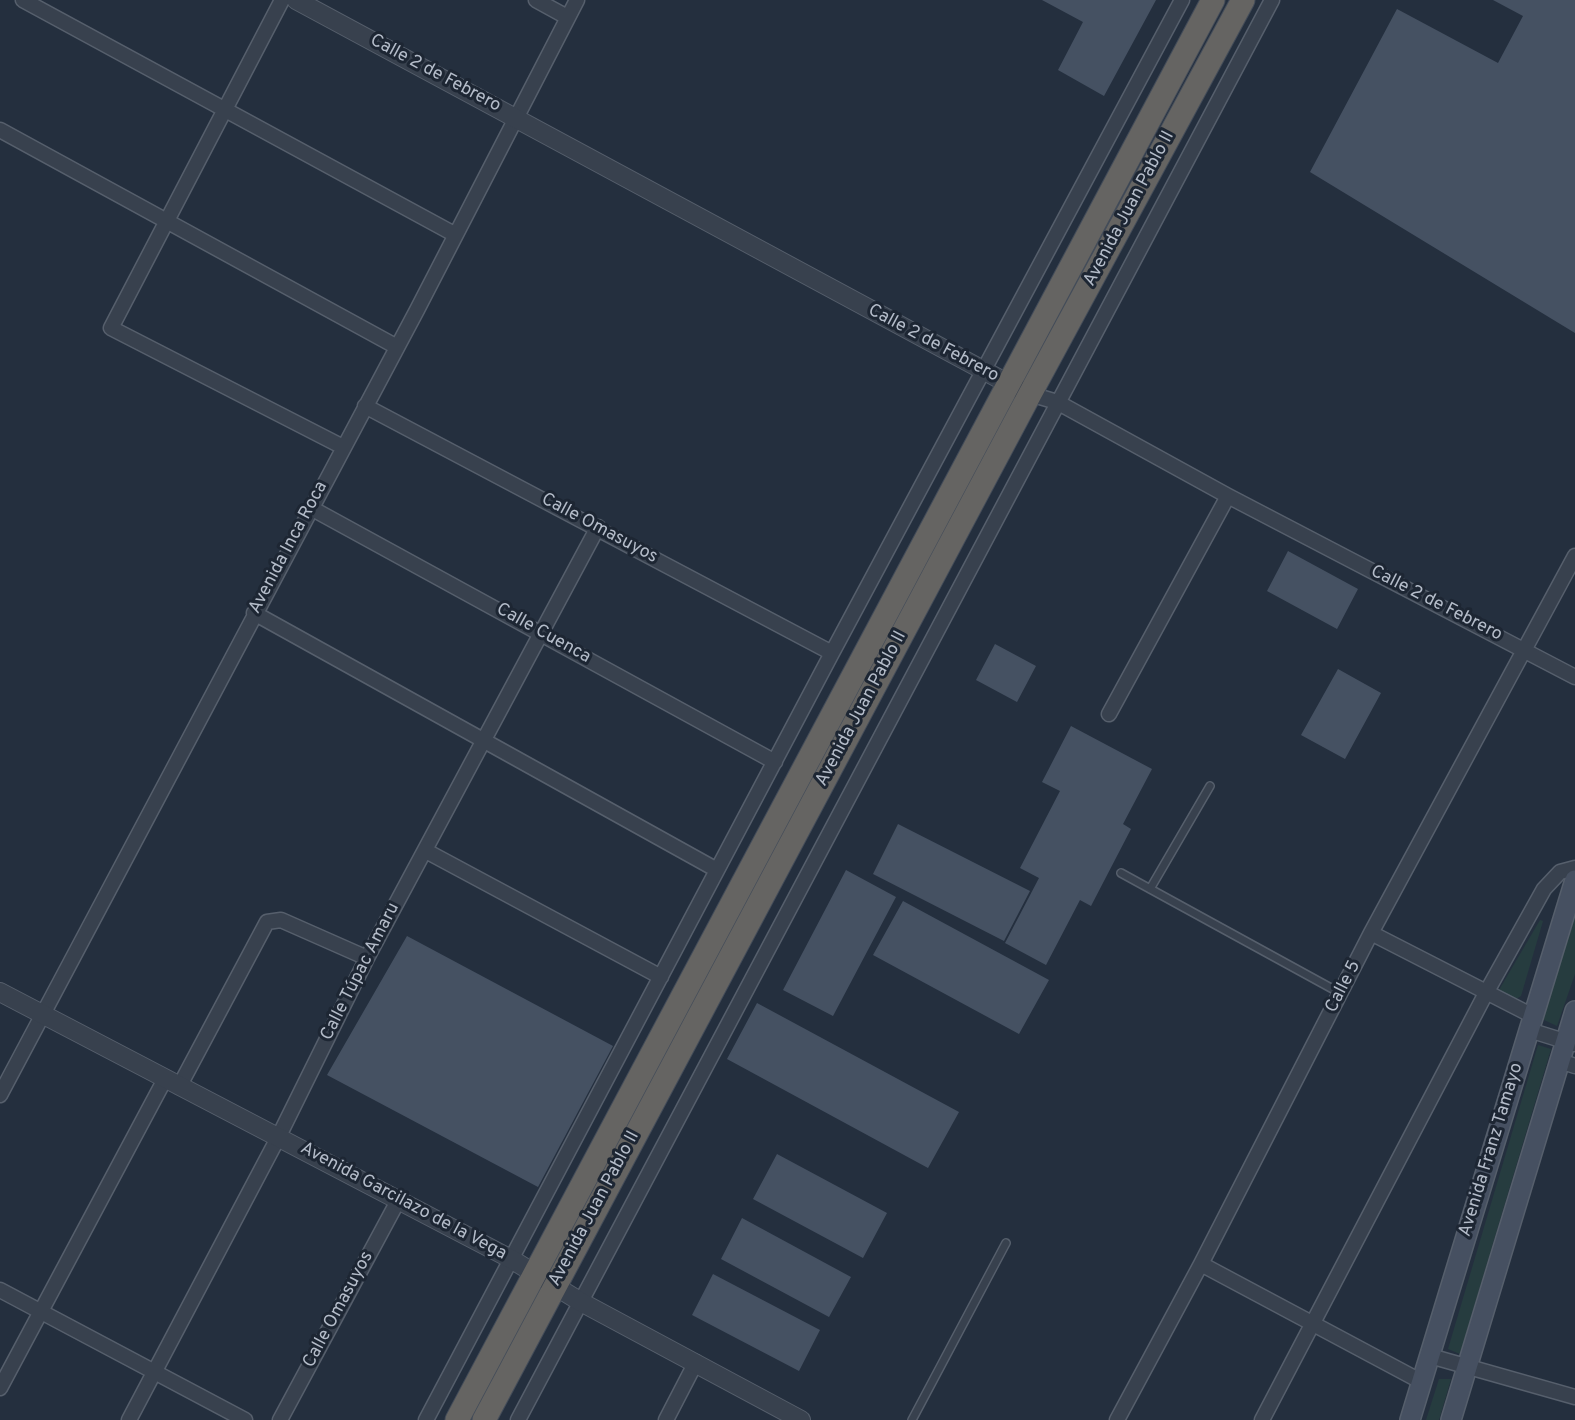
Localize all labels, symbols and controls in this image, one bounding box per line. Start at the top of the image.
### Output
street label: Calle 2 de Febrero [366,30,504,118]
street label: Avenida Juan Pablo II [1080,128,1180,290]
street label: Calle 2 de Febrero [864,300,1002,388]
street label: Avenida Inca Roca [245,478,333,618]
street label: Calle Omasuyos [537,489,661,569]
street label: Calle 2 de Febrero [1366,561,1506,647]
street label: Calle Cuenca [492,599,594,669]
street label: Avenida Juan Pablo II [812,628,912,790]
street label: Calle Túpac Amaru [317,899,405,1045]
street label: Calle 5 [1322,957,1366,1017]
street label: Avenida Franz Tamayo [1455,1060,1529,1240]
street label: Avenida Juan Pablo II [545,1128,645,1290]
street label: Avenida Garcilazo de la Vega [296,1138,510,1266]
street label: Calle Omasuyos [299,1248,379,1372]

